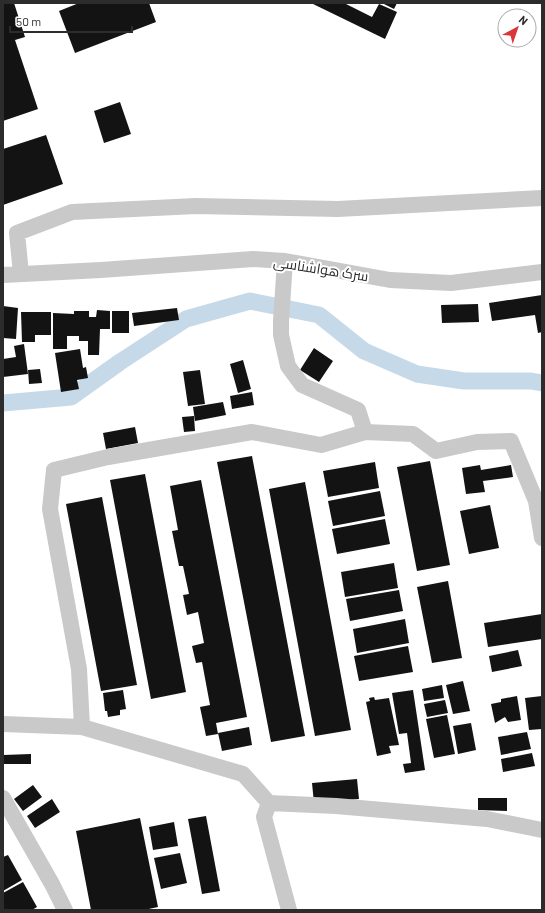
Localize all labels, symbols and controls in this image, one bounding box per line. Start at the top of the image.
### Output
scale bar [10,8,132,34]
north arrow [497,8,537,48]
text: N [517,13,531,27]
text: 50 m [16,14,41,28]
street label: سرک هواشناسی [272,253,370,284]

